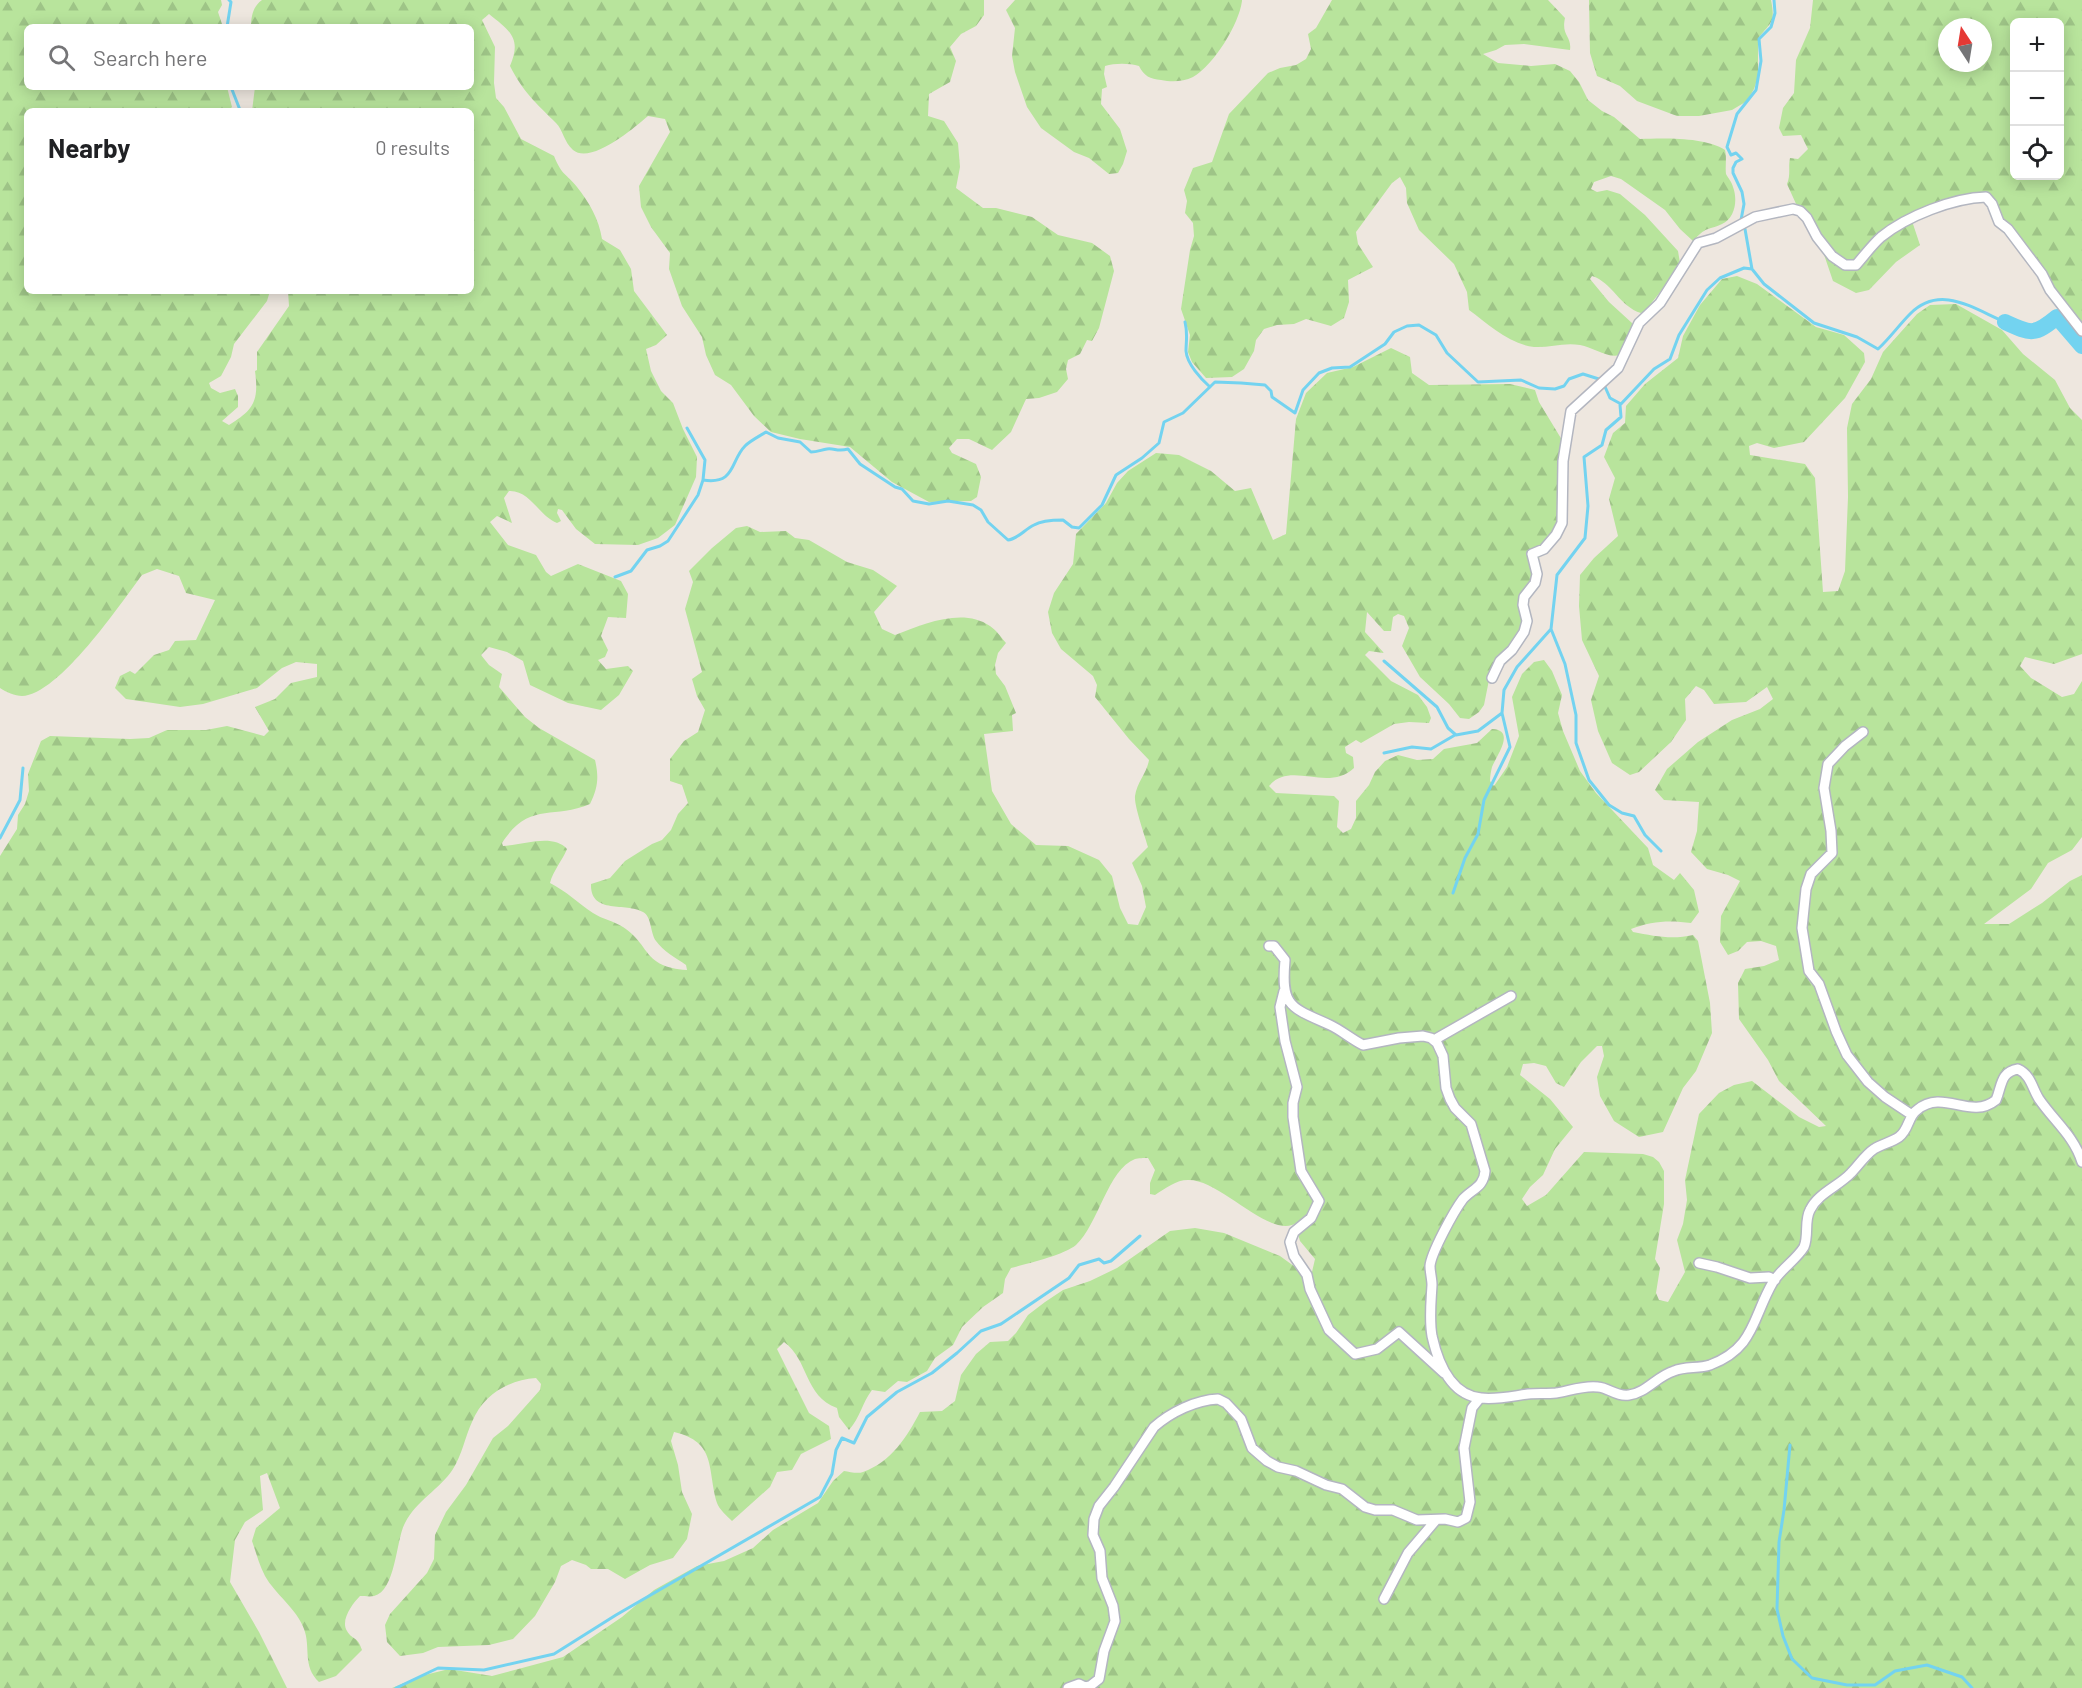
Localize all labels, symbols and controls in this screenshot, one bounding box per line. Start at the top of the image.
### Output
north arrow [1938,18,1992,72]
map controls [2010,18,2064,180]
button: + [2010,18,2064,72]
search box [24,24,474,90]
icon: search [45,41,78,74]
text: Search here [93,44,207,70]
button: − [2010,72,2064,126]
button: locate [2010,126,2064,180]
text: Nearby [48,132,130,163]
text: 0 results [375,135,450,159]

